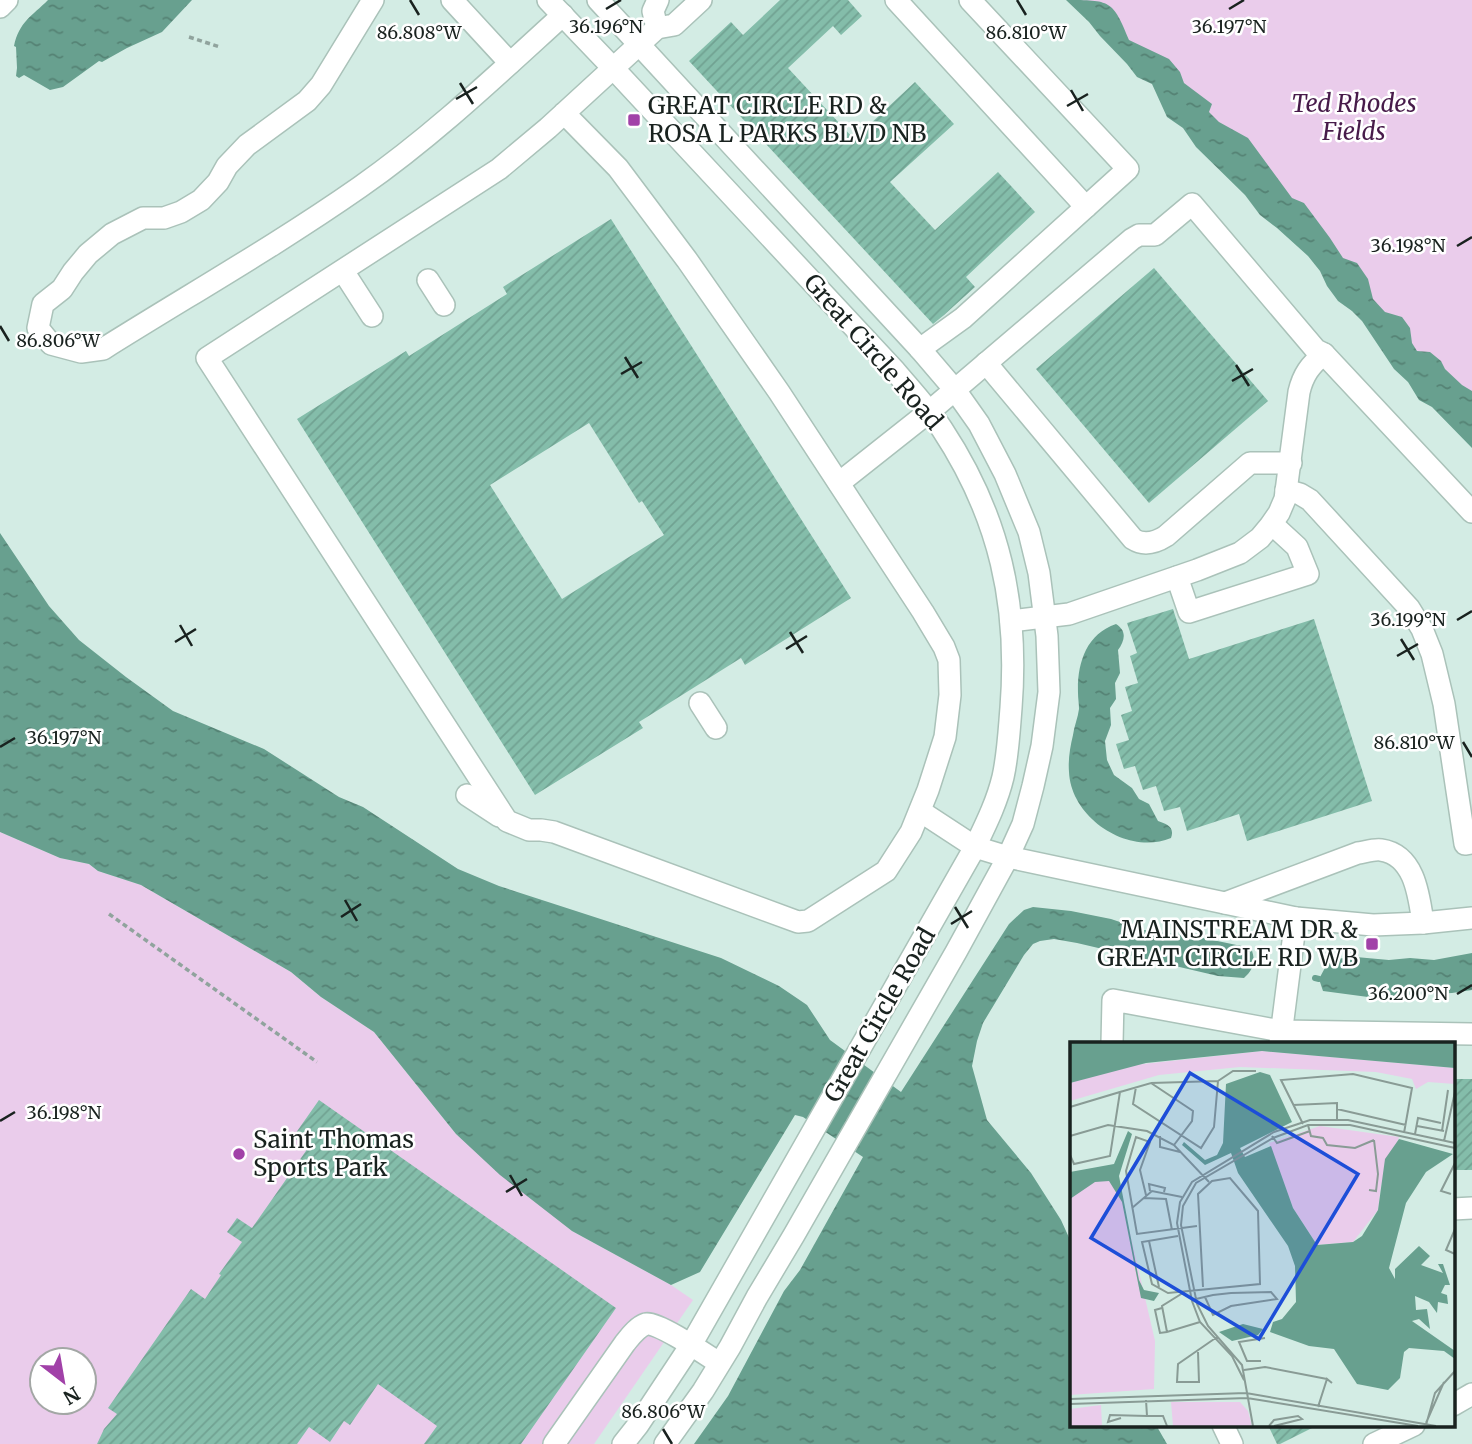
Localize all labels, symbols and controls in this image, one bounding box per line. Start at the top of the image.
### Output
text: 36.196°N [569,15,643,38]
text: 36.197°N [1192,15,1266,38]
text: 86.808°W [377,21,462,44]
text: 86.810°W [986,21,1067,44]
park label: Ted Rhodes Fields [1291,88,1417,147]
place label: GREAT CIRCLE RD & ROSA L PARKS BLVD NB [648,90,926,149]
marker: GREAT CIRCLE RD & ROSA L PARKS BLVD NB [626,112,642,128]
text: 36.198°N [1371,234,1445,257]
street label: Great Circle Road [797,267,950,436]
text: 86.806°W [16,329,101,352]
text: 36.199°N [1370,608,1446,631]
text: 36.197°N [27,726,101,749]
text: 86.810°W [1374,731,1455,754]
place label: MAINSTREAM DR & GREAT CIRCLE RD WB [1097,914,1358,973]
street label: Great Circle Road [817,922,942,1108]
marker: MAINSTREAM DR & GREAT CIRCLE RD WB [1364,936,1380,952]
text: 36.200°N [1368,982,1448,1005]
inset map [1070,1042,1454,1426]
text: 36.198°N [27,1101,101,1124]
place label: Saint Thomas Sports Park [253,1124,414,1183]
marker: Saint Thomas Sports Park [231,1146,247,1162]
north arrow [28,1346,98,1416]
text: N [59,1381,84,1410]
text: 86.806°W [621,1400,706,1423]

